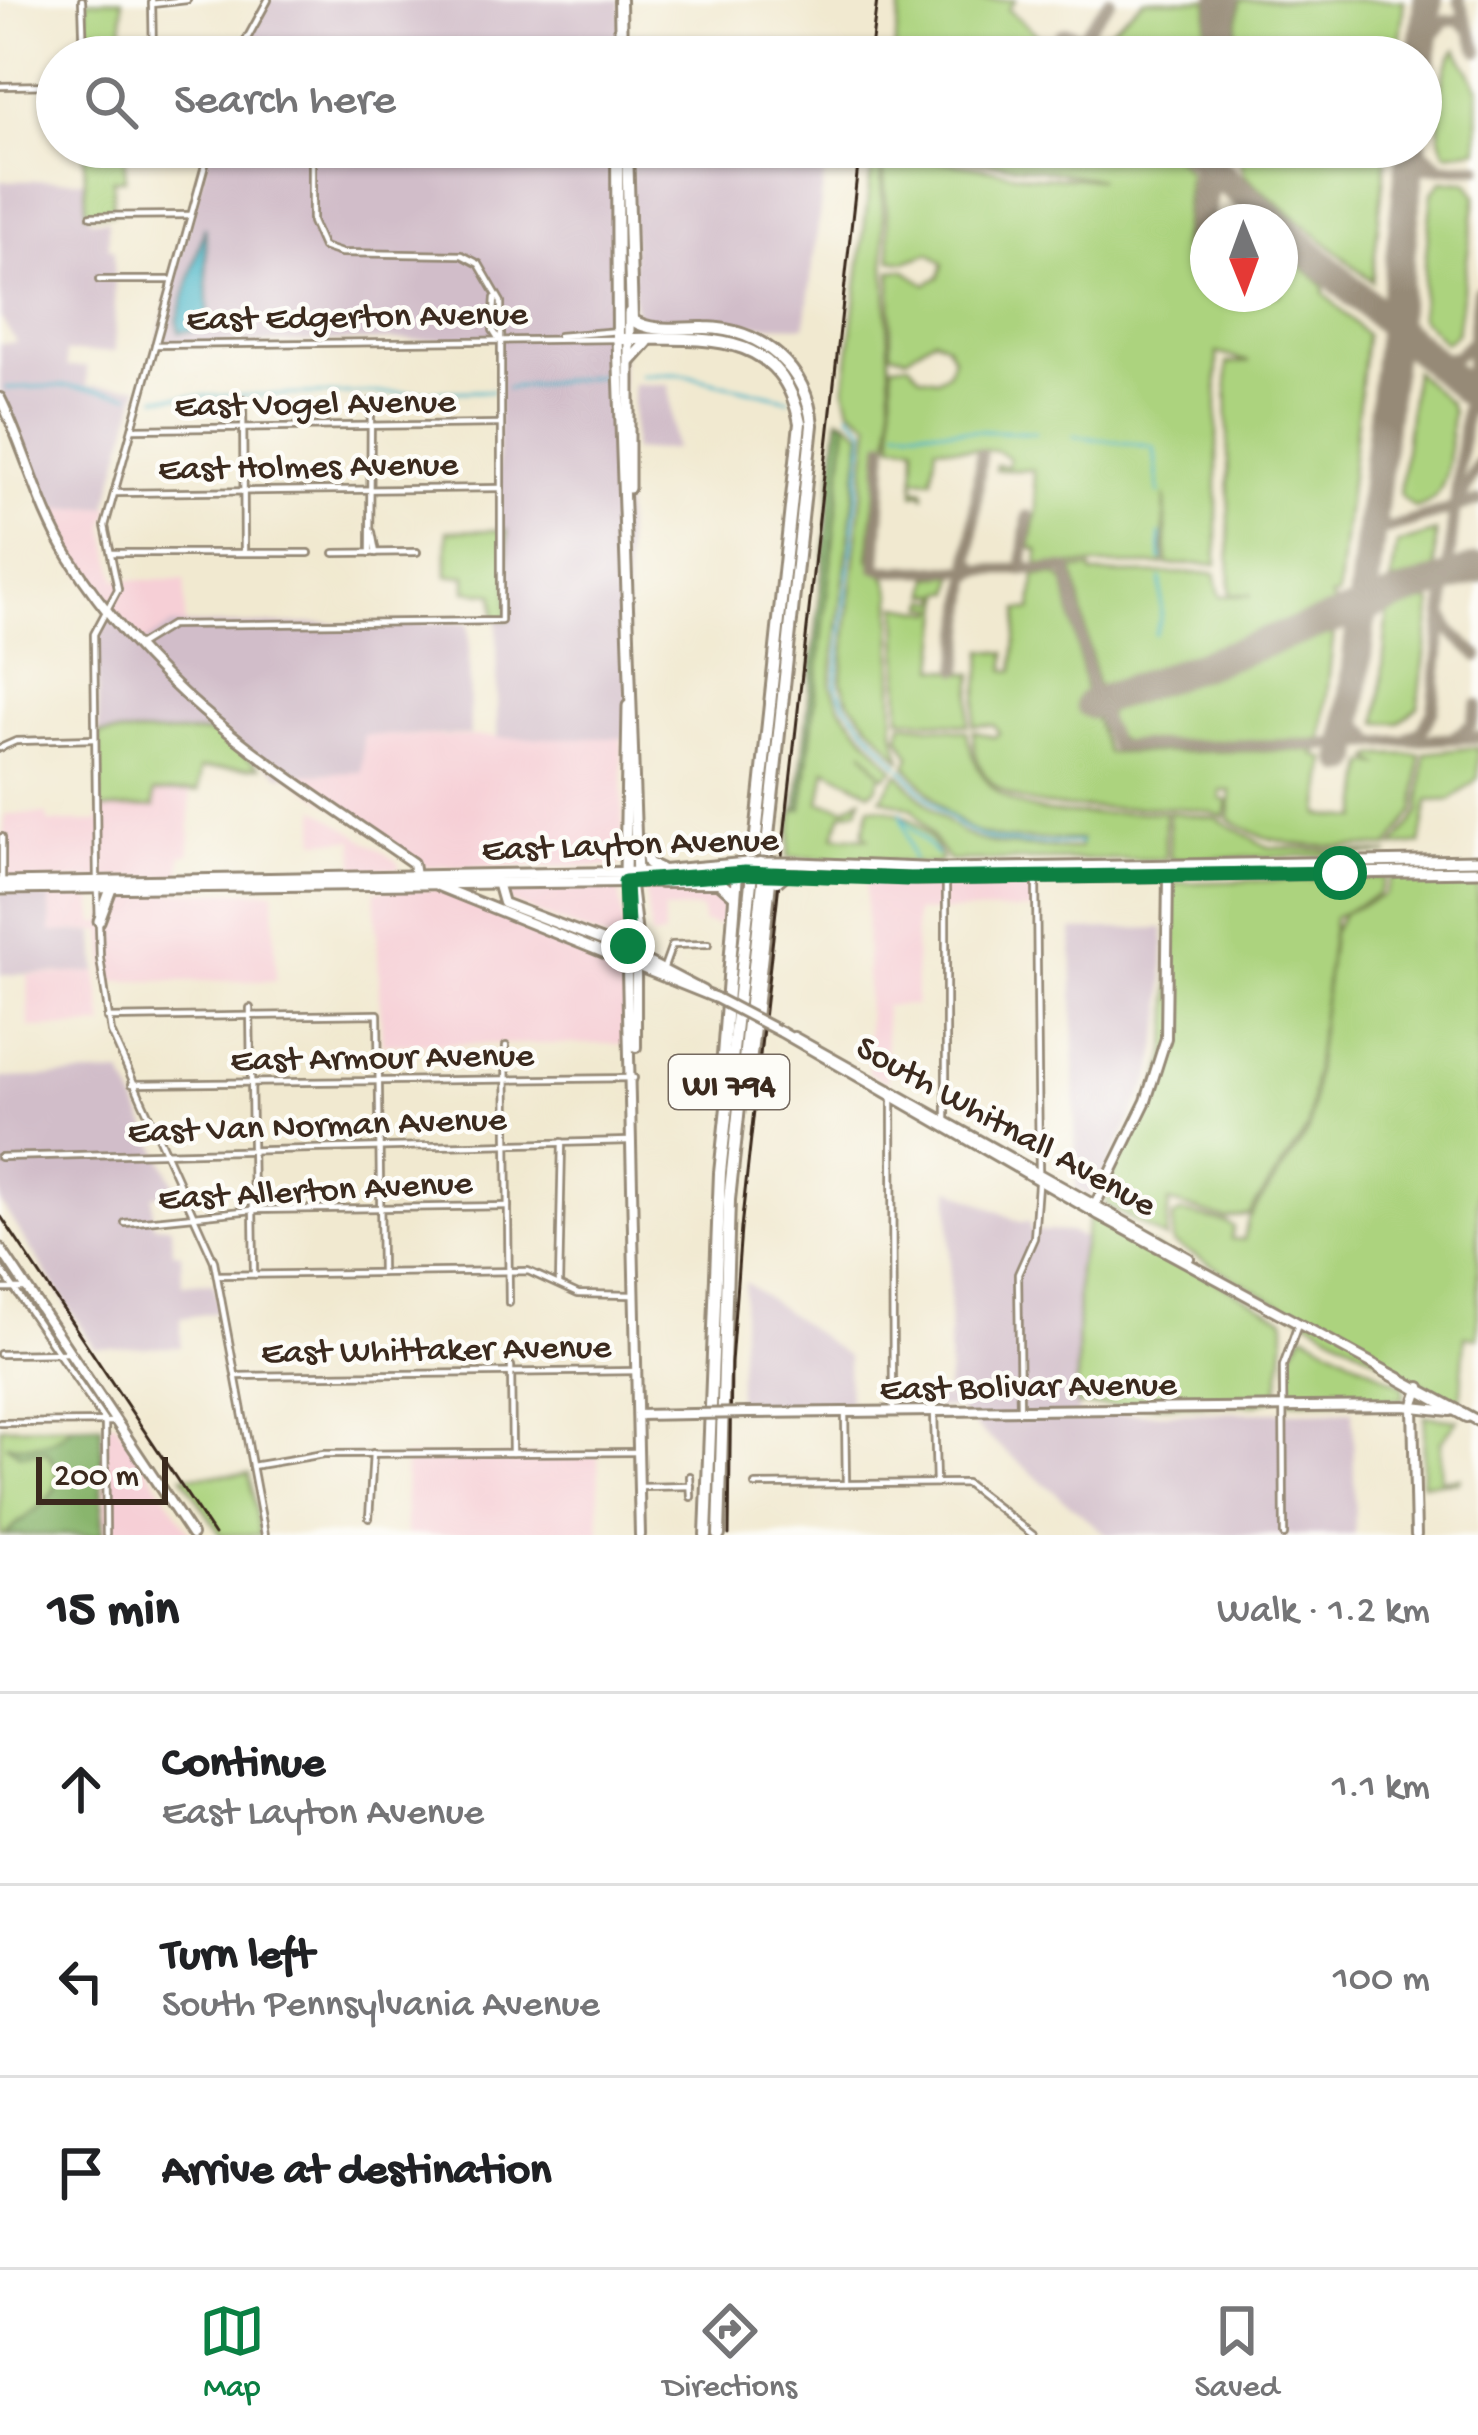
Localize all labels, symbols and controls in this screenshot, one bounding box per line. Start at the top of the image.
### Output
search box [36,36,1442,168]
icon: search [78,69,144,135]
text: Search here [174,76,396,129]
north arrow [1190,204,1298,312]
street label: East Edgerton Avenue [186,295,529,344]
street label: East Vogel Avenue [174,383,457,430]
street label: East Holmes Avenue [158,445,459,494]
street label: East Layton Avenue [481,821,780,874]
route start [1313,846,1367,900]
route end [601,919,655,973]
street label: South Whitnall Avenue [847,1028,1163,1229]
street label: East Armour Avenue [230,1036,535,1085]
road number: WI 794 [669,1055,789,1109]
street label: East Van Norman Avenue [127,1100,508,1157]
street label: East Allerton Avenue [157,1164,474,1223]
street label: East Whittaker Avenue [261,1328,612,1377]
street label: East Bolivar Avenue [879,1365,1177,1414]
scale bar [36,1451,168,1504]
text: 200 m [54,1459,139,1497]
text: 15 min [48,1583,179,1643]
text: Walk · 1.2 km [1217,1590,1430,1636]
text: Continue [162,1739,325,1792]
icon: ahead [48,1756,114,1822]
text: 1.1 km [1332,1766,1430,1812]
text: East Layton Avenue [162,1792,484,1838]
text: Turn left [162,1931,314,1984]
icon: left [48,1948,114,2014]
text: 100 m [1333,1958,1430,2004]
text: South Pennsylvania Avenue [162,1984,600,2030]
icon: arrive [48,2140,114,2206]
text: Arrive at destination [162,2146,551,2199]
tab: Map [199,2298,265,2408]
tab: Directions [663,2298,797,2408]
tab: Saved [1195,2298,1279,2408]

